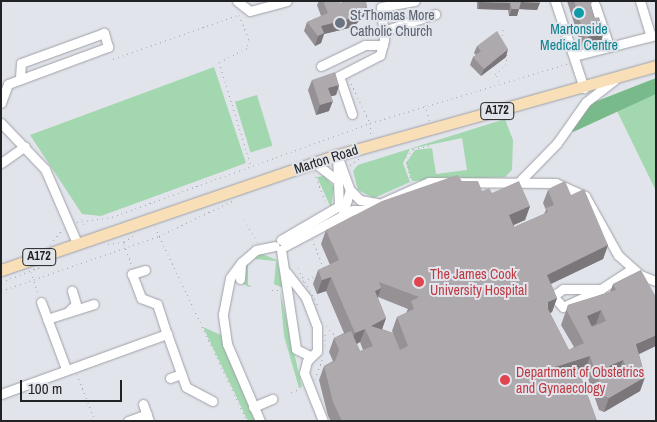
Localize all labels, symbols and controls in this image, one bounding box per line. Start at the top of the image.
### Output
place label: St Thomas More Catholic Church [350,7,435,40]
marker: Martonside Medical Centre [573,7,585,19]
marker: St Thomas More Catholic Church [334,17,346,29]
place label: Martonside Medical Centre [540,21,618,54]
road number: A172 [480,102,514,120]
street label: Marton Road [292,141,360,177]
road number: A172 [22,248,56,266]
place label: The James Cook University Hospital [430,266,527,298]
marker: The James Cook University Hospital [412,275,426,289]
place label: Department of Obstetrics and Gynaecology [516,364,644,397]
scale bar [22,370,125,402]
marker: Department of Obstetrics and Gynaecology [498,373,512,387]
text: 100 m [28,378,62,399]

